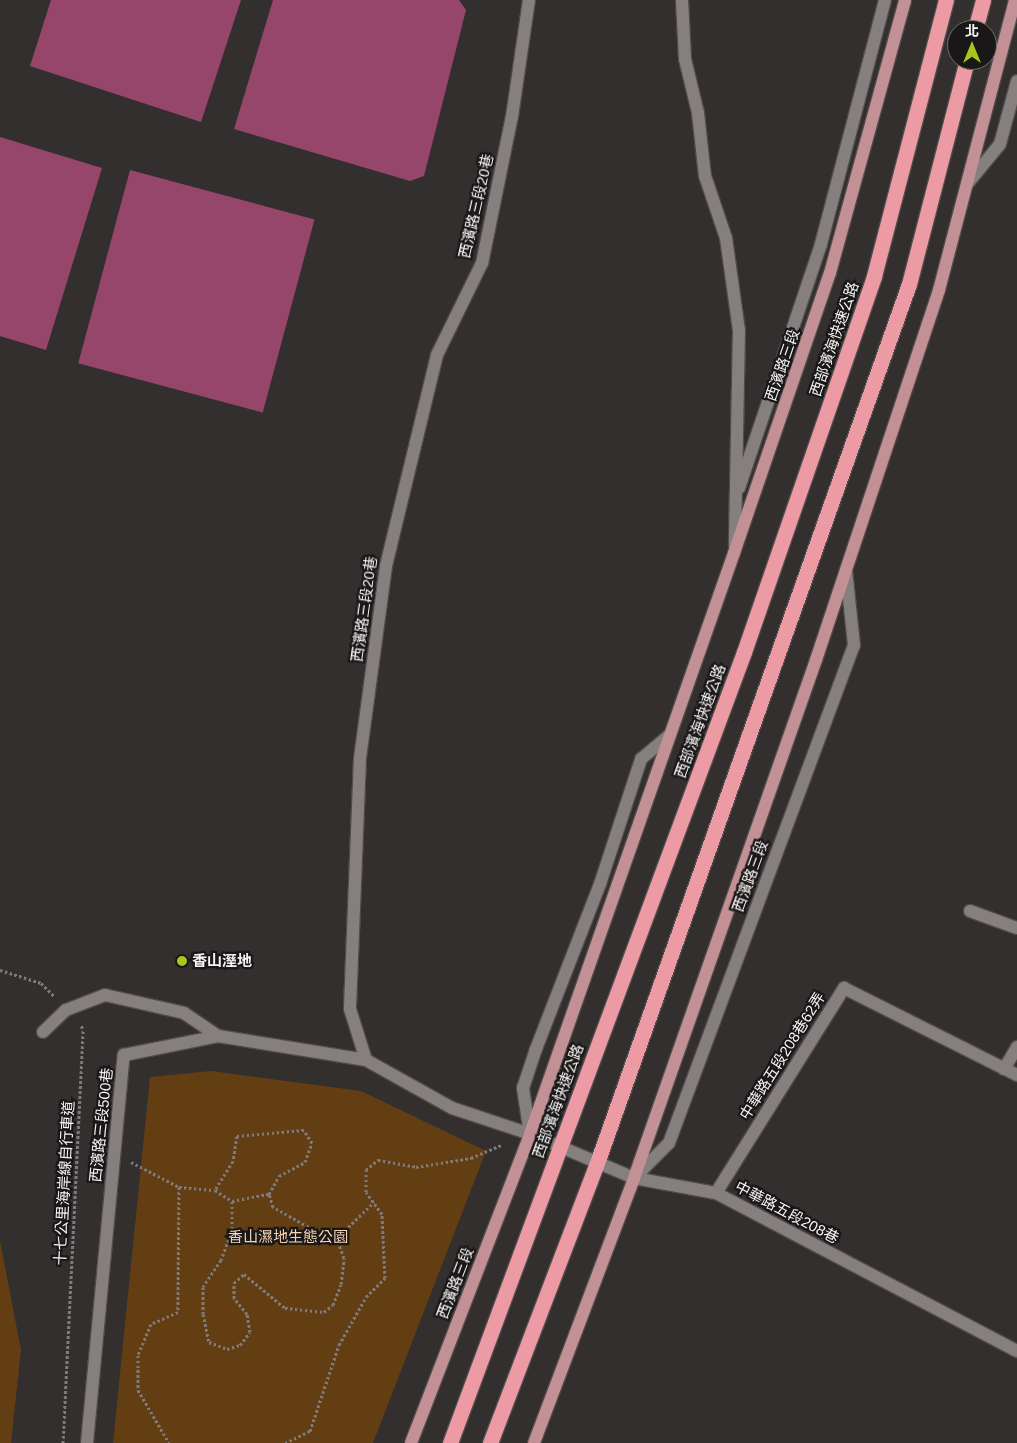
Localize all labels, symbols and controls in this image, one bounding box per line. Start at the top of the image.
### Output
north arrow [947,20,997,70]
text: 北 [965,23,979,39]
street label: 西濱路三段20巷 [455,152,497,260]
street label: 西部濱海快速公路 [806,279,862,399]
street label: 西濱路三段 [761,327,803,403]
street label: 西濱路三段20巷 [348,555,380,663]
street label: 西部濱海快速公路 [671,662,729,780]
street label: 西濱路三段 [729,838,771,914]
place label: 香山溼地 [192,952,252,970]
marker: 香山溼地 [176,955,188,967]
street label: 中華路五段208巷62弄 [735,989,829,1123]
street label: 西部濱海快速公路 [529,1042,587,1160]
street label: 西濱路三段500巷 [86,1067,116,1183]
street label: 十七公里海岸線自行車道 [51,1100,77,1266]
street label: 中華路五段208巷 [732,1177,842,1247]
park label: 香山濕地生態公園 [228,1228,348,1246]
street label: 西濱路三段 [433,1245,477,1321]

